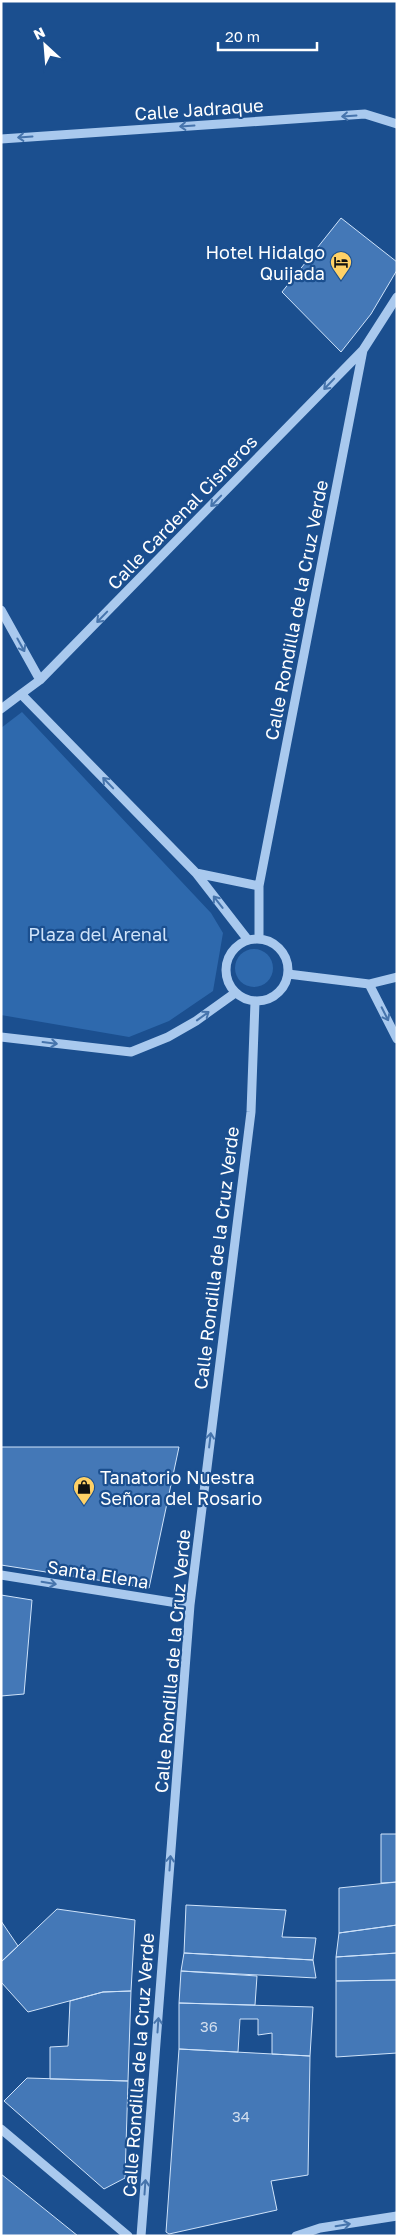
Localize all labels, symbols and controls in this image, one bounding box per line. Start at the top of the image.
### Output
north arrow [20,20,70,70]
scale bar [218,20,317,52]
text: N [31,23,48,43]
text: 20 m [225,27,260,45]
street label: Calle Jadraque [134,94,264,124]
one-way arrow [342,111,358,120]
one-way arrow [180,122,196,131]
one-way arrow [17,133,33,142]
place label: Hotel Hidalgo Quijada [205,241,325,284]
hotel icon: Hotel Hidalgo Quijada [329,250,353,281]
one-way arrow [323,378,335,391]
street label: Calle Cardenal Cisneros [102,430,262,594]
street label: Calle Rondilla de la Cruz Verde [260,478,332,742]
one-way arrow [209,495,222,507]
one-way arrow [96,611,108,623]
one-way arrow [16,638,26,653]
one-way arrow [102,777,114,789]
one-way arrow [213,896,224,909]
park label: Plaza del Arenal [28,923,168,945]
one-way arrow [381,1006,390,1021]
one-way arrow [196,1011,210,1021]
one-way arrow [41,1038,57,1048]
street label: Calle Rondilla de la Cruz Verde [189,1125,243,1391]
one-way arrow [206,1432,216,1448]
place label: Tanatorio Nuestra Señora del Rosario [100,1466,262,1509]
shop icon: Tanatorio Nuestra Señora del Rosario [72,1475,96,1506]
street label: Calle Rondilla de la Cruz Verde [150,1528,194,1794]
street label: Santa Elena [46,1555,150,1593]
one-way arrow [41,1578,57,1588]
one-way arrow [166,1855,175,1871]
street label: Calle Rondilla de la Cruz Verde [118,1932,158,2198]
one-way arrow [153,2017,162,2033]
house number: 36 [200,2017,218,2035]
house number: 34 [232,2107,250,2125]
one-way arrow [140,2179,150,2195]
one-way arrow [335,2219,351,2229]

